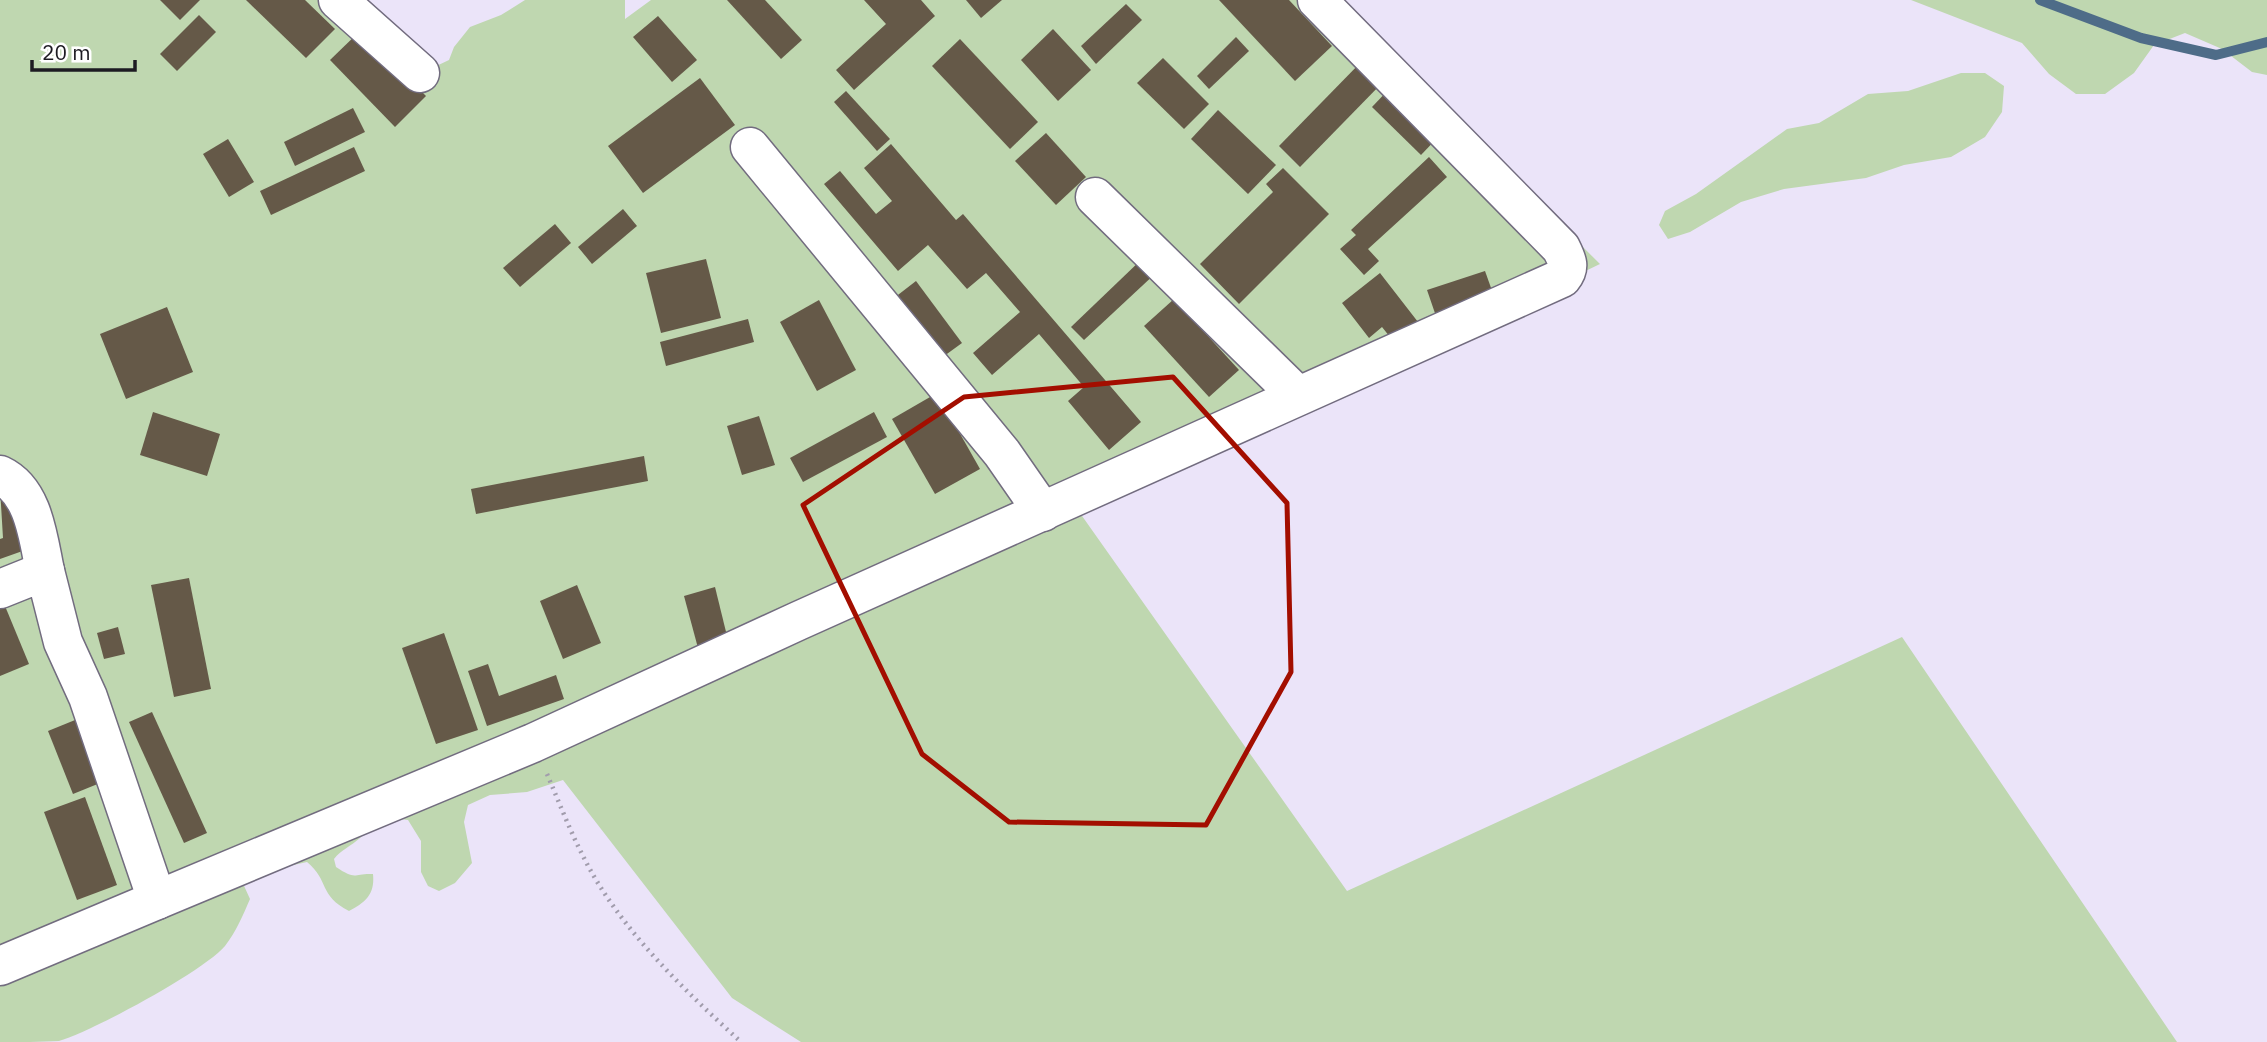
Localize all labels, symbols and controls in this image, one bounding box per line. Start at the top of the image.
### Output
scale bar [32,28,135,72]
text: 20 m [42,38,91,66]

